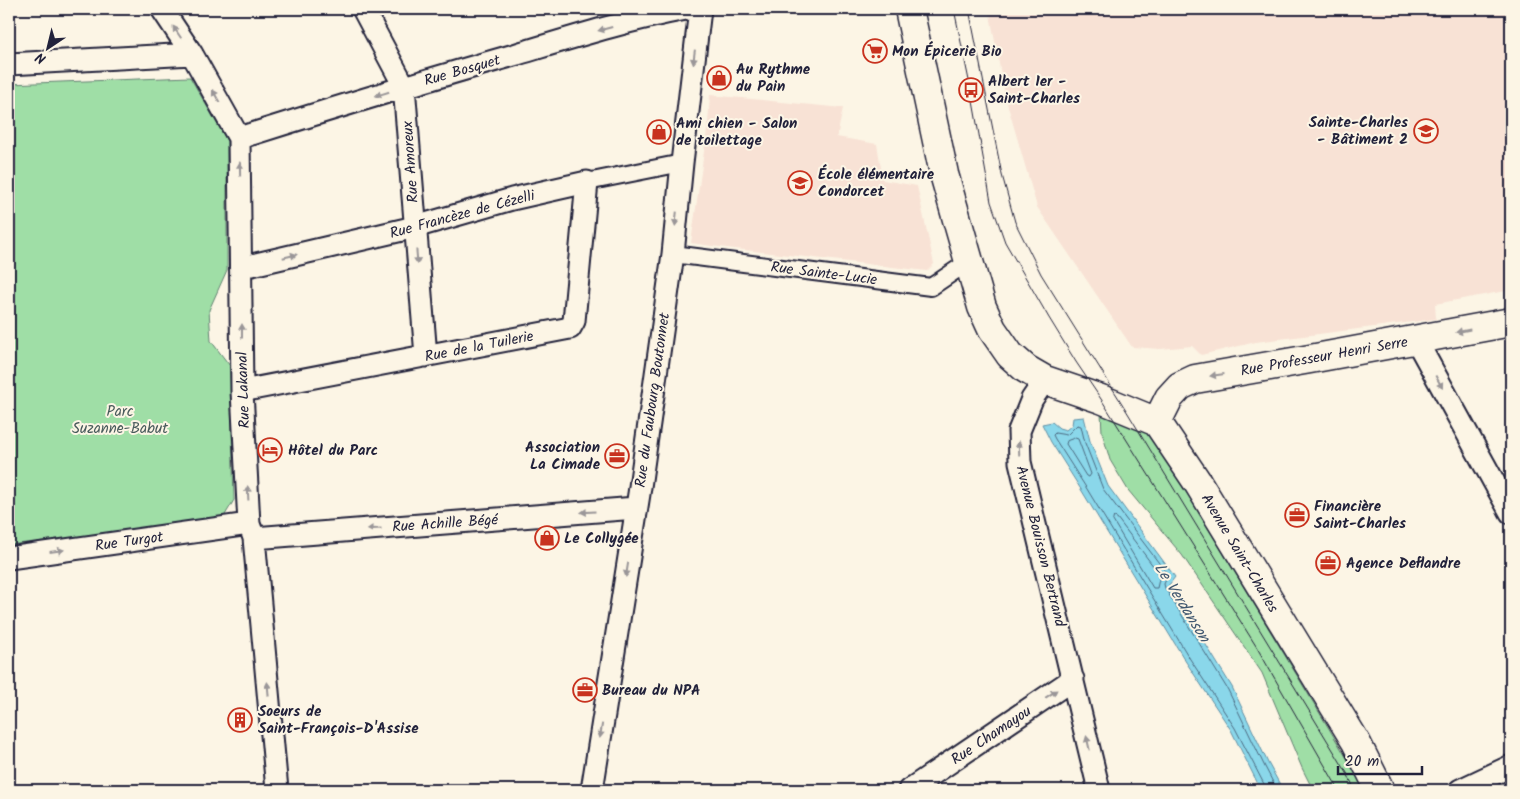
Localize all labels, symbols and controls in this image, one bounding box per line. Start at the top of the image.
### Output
north arrow [22,22,72,72]
one-way arrow [172,25,182,38]
one-way arrow [597,25,612,33]
supermarket icon: Mon Épicerie Bio [862,38,888,64]
place label: Mon Épicerie Bio [892,40,1002,64]
text: N [31,46,51,69]
street label: Rue Bosquet [421,49,503,93]
one-way arrow [690,49,698,65]
place label: Au Rythme du Pain [736,58,811,99]
shop icon: Au Rythme du Pain [706,65,732,91]
place label: Albert 1er - Saint-Charles [988,70,1080,111]
bus stop icon: Albert 1er - Saint-Charles [958,77,984,103]
one-way arrow [212,89,220,103]
one-way arrow [374,90,389,98]
place label: Sainte-Charles - Bâtiment 2 [1309,111,1408,152]
place label: Ami chien - Salon de toilettage [676,112,797,153]
school or university icon: Sainte-Charles - Bâtiment 2 [1413,118,1439,144]
shop icon: Ami chien - Salon de toilettage [646,119,672,145]
street label: Rue Amoreux [396,120,426,204]
one-way arrow [236,160,244,176]
place label: École élémentaire Condorcet [818,163,935,204]
school or university icon: École élémentaire Condorcet [787,170,813,196]
street label: Rue Francèze de Cézelli [387,184,539,246]
one-way arrow [672,211,680,227]
one-way arrow [413,249,421,265]
one-way arrow [282,252,297,260]
street label: Rue Sainte-Lucie [769,256,879,292]
street label: Rue du Faubourg Boutonnet [629,311,677,489]
one-way arrow [238,323,246,339]
street label: Rue de la Tuilerie [423,325,536,369]
one-way arrow [1455,327,1471,335]
street label: Rue Professeur Henri Serre [1239,330,1410,384]
street label: Rue Lakanal [231,351,257,429]
one-way arrow [1209,371,1225,379]
one-way arrow [1435,375,1443,390]
park label: Parc Suzanne-Babut [72,400,168,441]
place label: Association La Cimade [525,436,601,477]
hotel icon: Hôtel du Parc [257,437,283,463]
place label: Hôtel du Parc [288,439,378,463]
one-way arrow [1015,440,1023,456]
office icon: Association La Cimade [604,443,630,469]
street label: Avenue Bouisson Bertrand [1008,463,1072,630]
one-way arrow [243,485,251,501]
street label: Avenue Saint-Charles [1194,489,1285,618]
place label: Financière Saint-Charles [1314,495,1406,536]
office icon: Financière Saint-Charles [1284,502,1310,528]
street label: Rue Achille Bégé [391,508,500,540]
one-way arrow [580,508,596,516]
street label: Rue Turgot [93,525,165,559]
one-way arrow [365,525,381,533]
shop icon: Le Collygée [534,525,560,551]
place label: Le Collygée [564,527,639,551]
one-way arrow [49,547,65,555]
office icon: Agence Deflandre [1315,550,1341,576]
place label: Agence Deflandre [1346,552,1461,576]
water label: Le Verdanson [1147,558,1217,649]
one-way arrow [622,562,630,578]
office icon: Bureau du NPA [572,677,598,703]
place label: Bureau du NPA [602,679,700,703]
one-way arrow [264,681,272,697]
one-way arrow [1044,689,1058,699]
place label: Soeurs de Saint-François-D'Assise [258,700,419,741]
street label: Rue Chamayou [946,700,1037,772]
building icon: Soeurs de Saint-François-D'Assise [227,707,253,733]
one-way arrow [597,723,605,739]
one-way arrow [1084,735,1092,750]
scale bar [1338,744,1421,776]
text: 20 m [1345,750,1379,774]

